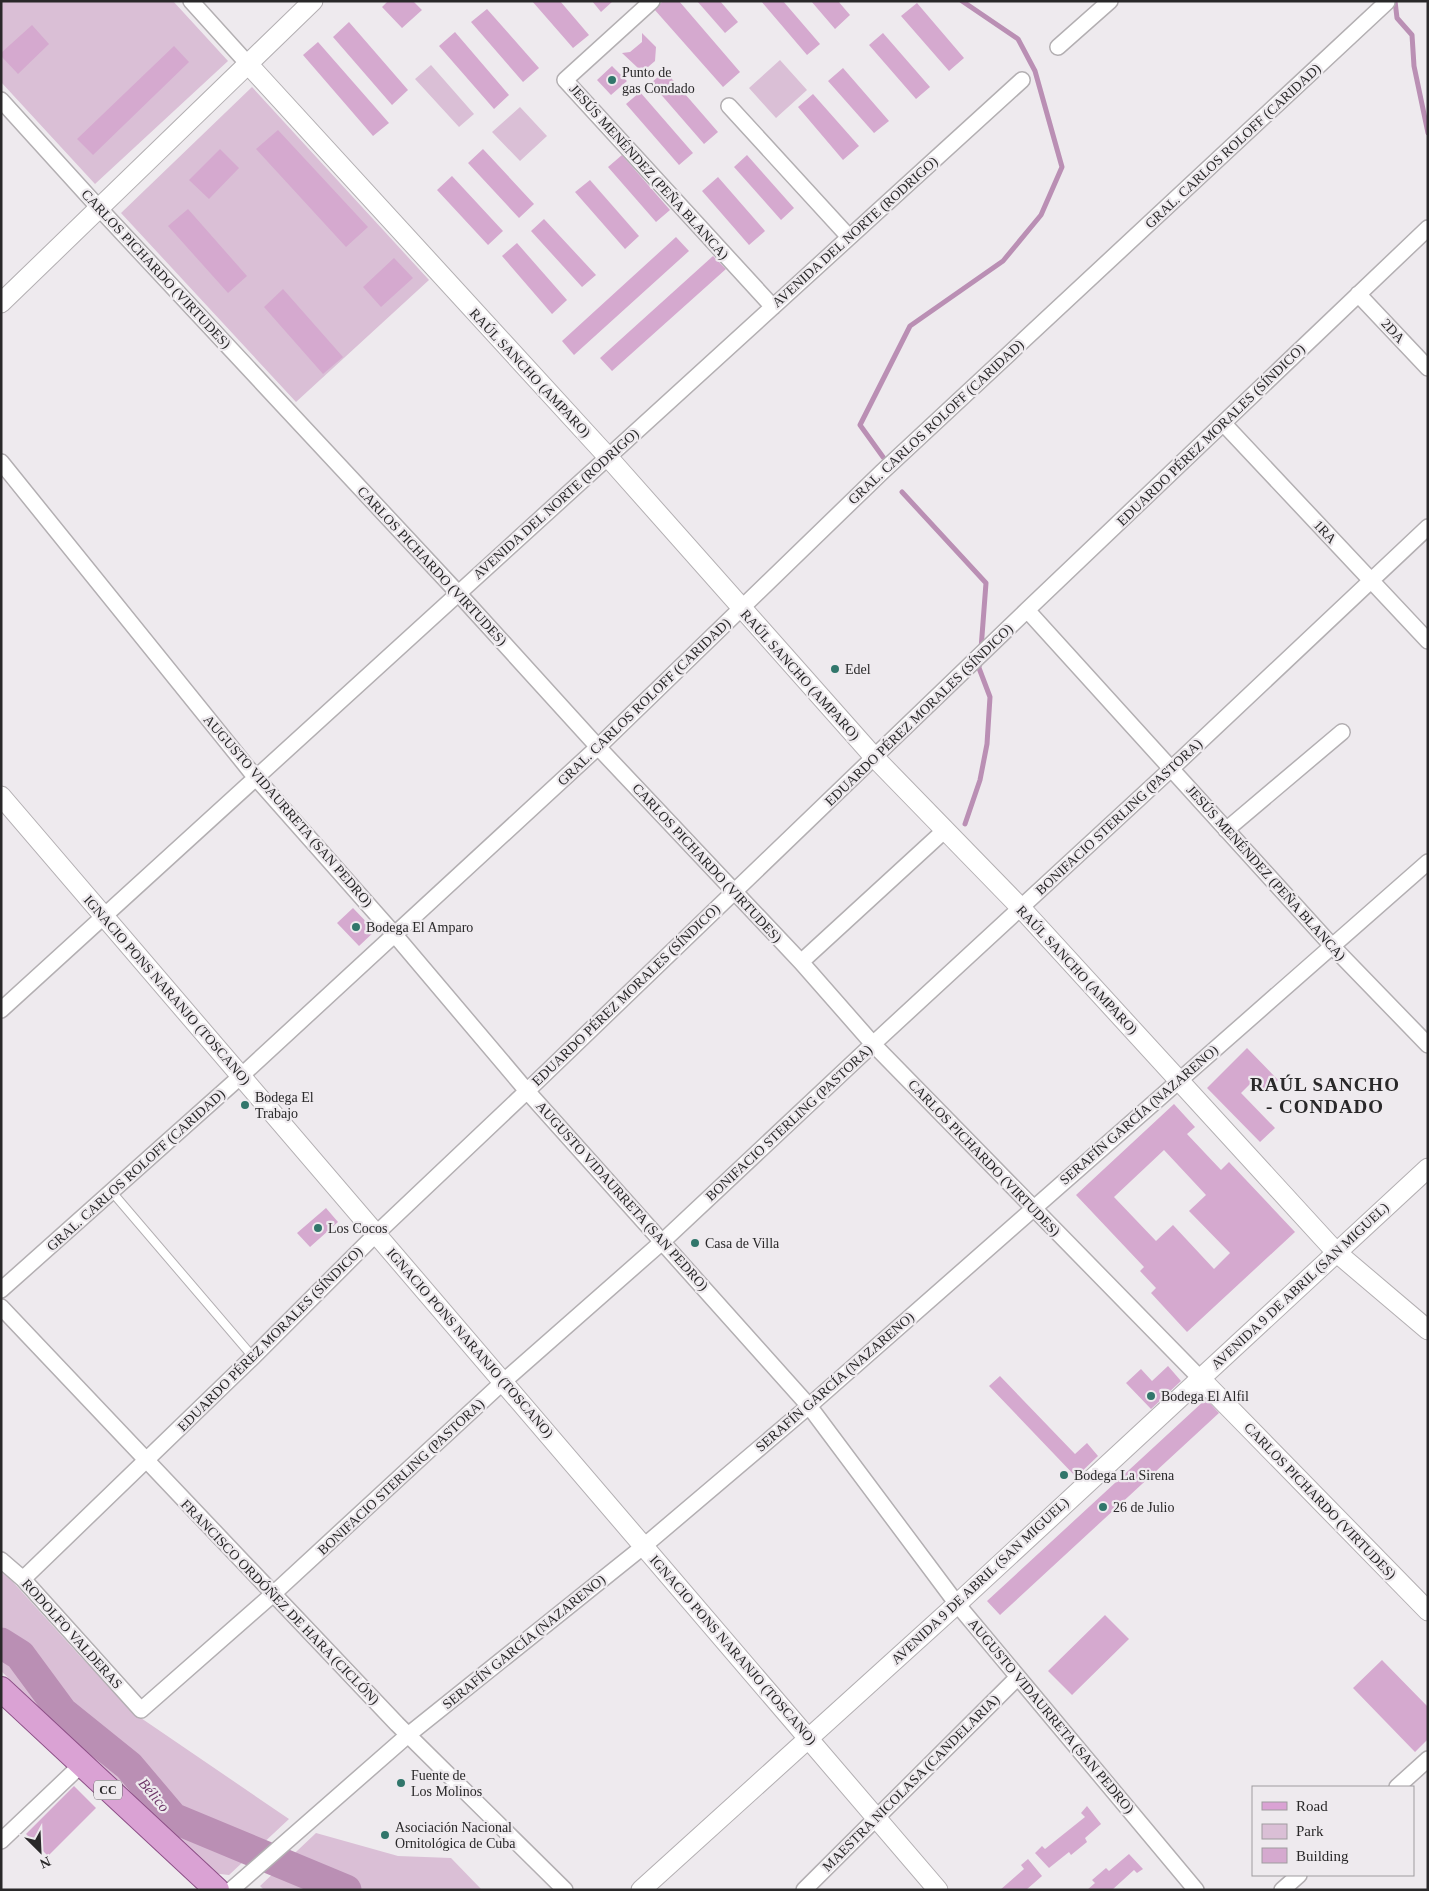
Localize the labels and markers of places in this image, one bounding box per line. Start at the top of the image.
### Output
place label: Punto de gas Condado [622,65,695,96]
marker: Punto de gas Condado [606,74,618,86]
place label: Edel [845,662,871,677]
marker: Edel [829,663,841,675]
place label: Bodega El Amparo [366,920,473,935]
marker: Bodega El Amparo [350,921,362,933]
place label: Bodega El Trabajo [255,1090,314,1121]
marker: Bodega El Trabajo [239,1099,251,1111]
place label: Los Cocos [328,1221,388,1236]
marker: Los Cocos [312,1222,324,1234]
place label: Casa de Villa [705,1236,780,1251]
marker: Casa de Villa [689,1237,701,1249]
place label: Bodega El Alfil [1161,1389,1249,1404]
marker: Bodega El Alfil [1145,1390,1157,1402]
place label: Bodega La Sirena [1074,1468,1175,1483]
marker: Bodega La Sirena [1058,1469,1070,1481]
place label: 26 de Julio [1113,1500,1174,1515]
marker: 26 de Julio [1097,1501,1109,1513]
place label: Fuente de Los Molinos [411,1768,482,1799]
marker: Fuente de Los Molinos [395,1777,407,1789]
place label: Asociación Nacional Ornitológica de Cuba [395,1820,516,1851]
marker: Asociación Nacional Ornitológica de Cuba [379,1829,391,1841]

